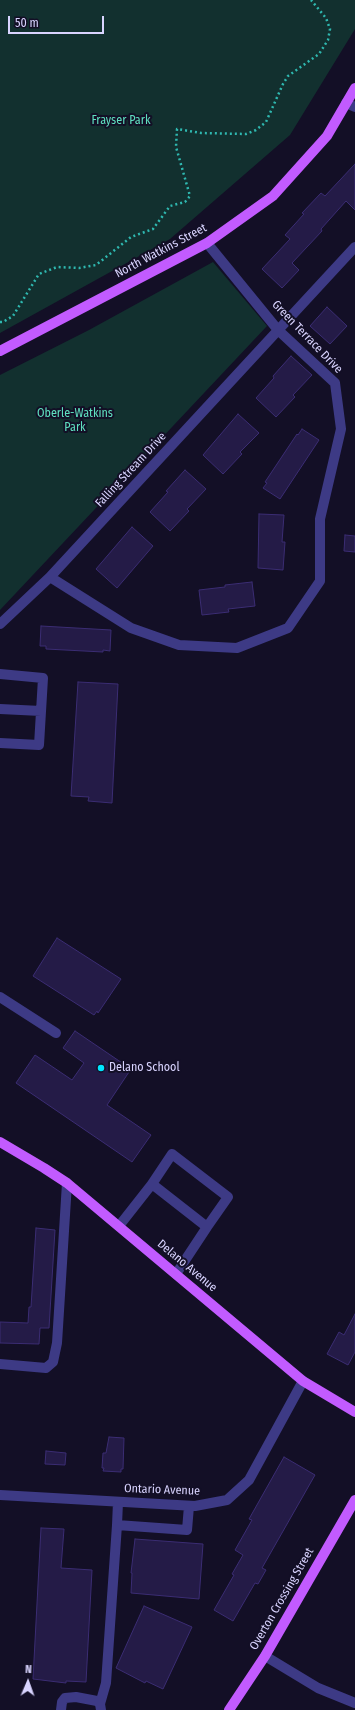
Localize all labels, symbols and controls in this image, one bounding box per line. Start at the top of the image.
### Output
scale bar [10,8,106,34]
text: 50 m [15,16,39,30]
park label: Frayser Park [92,114,150,128]
street label: North Watkins Street [113,221,209,281]
street label: Green Terrace Drive [269,298,345,376]
park label: Oberle-Watkins Park [37,407,113,435]
street label: Falling Stream Drive [93,430,169,510]
place label: Delano School [109,1061,180,1075]
marker: Delano School [96,1063,106,1073]
street label: Delano Avenue [154,1237,220,1295]
street label: Ontario Avenue [124,1481,200,1499]
street label: Overton Crossing Street [247,1545,317,1653]
north arrow [8,1662,48,1702]
text: N [25,1663,32,1676]

